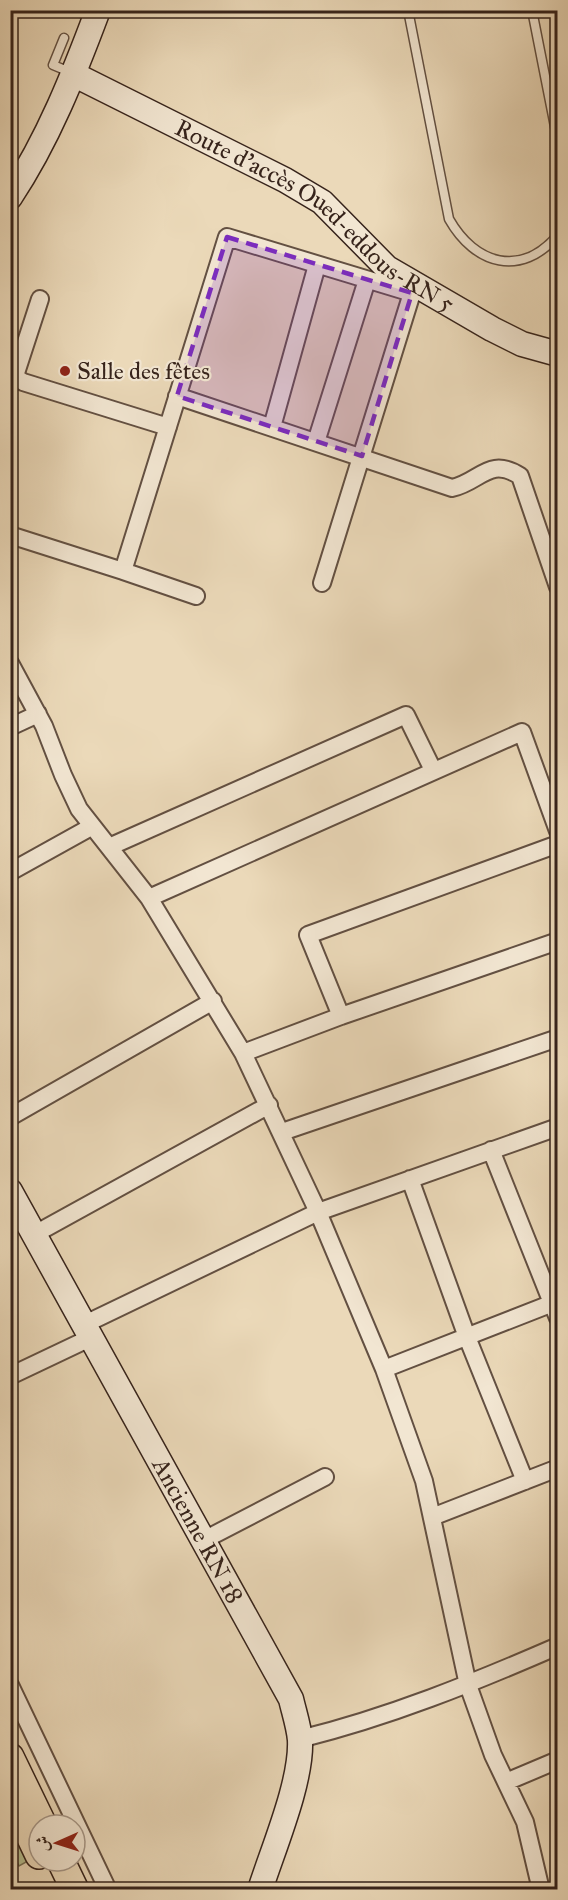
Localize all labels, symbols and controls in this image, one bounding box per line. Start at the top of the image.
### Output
street label: Route d'accès Oued-eddous-RN 5 [170,112,460,319]
place label: Salle des fêtes [77,356,210,386]
marker: Salle des fêtes [58,364,72,378]
street label: Ancienne RN 18 [145,1452,250,1608]
north arrow [27,1813,87,1873]
text: ش [33,1835,52,1852]

